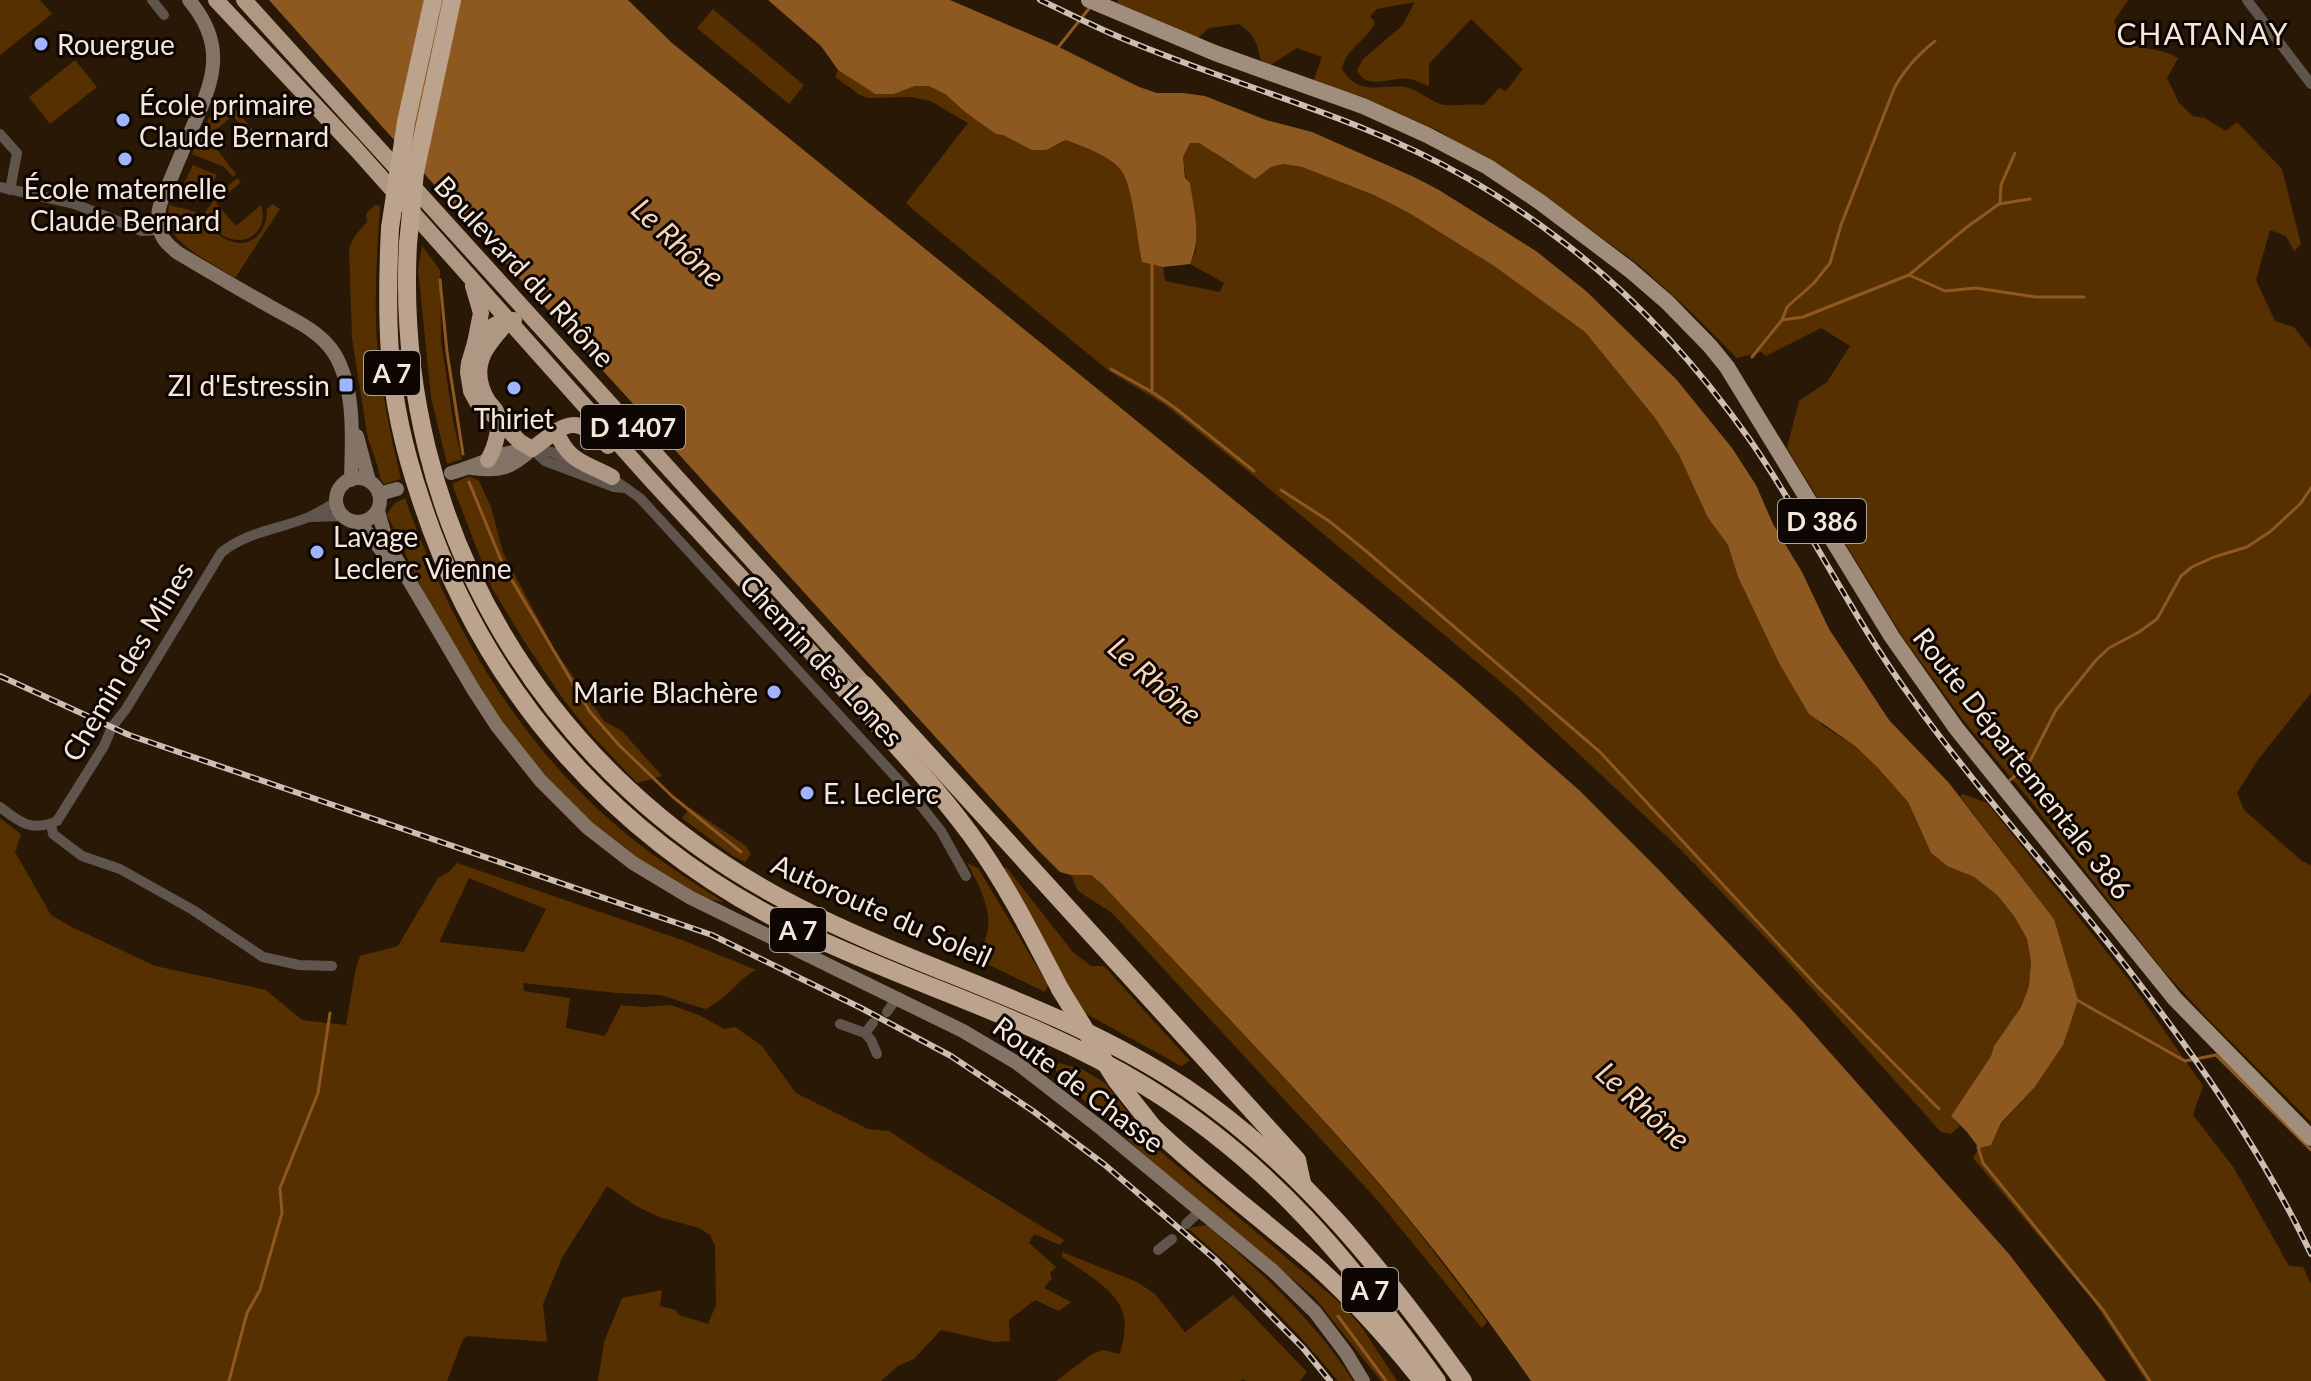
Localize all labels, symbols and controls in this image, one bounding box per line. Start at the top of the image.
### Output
district label: CHATANAY [2117,15,2289,51]
place label: Rouergue [57,27,175,61]
marker: Rouergue [32,35,50,53]
place label: École primaire Claude Bernard [139,87,329,153]
marker: École primaire Claude Bernard [114,111,132,129]
marker: École maternelle Claude Bernard [116,150,134,168]
street label: Boulevard du Rhône [428,168,622,374]
place label: École maternelle Claude Bernard [23,171,227,237]
water label: Le Rhône [625,190,733,294]
road number: A 7 [364,351,420,395]
place label: ZI d'Estressin [168,368,330,402]
marker: ZI d'Estressin [337,376,355,394]
marker: Thiriet [505,379,523,397]
place label: Thiriet [474,401,554,435]
road number: D 1407 [581,405,685,449]
road number: D 386 [1778,499,1866,543]
place label: Lavage Leclerc Vienne [333,519,512,585]
marker: Lavage Leclerc Vienne [308,543,326,561]
street label: Chemin des Mines [54,555,200,767]
street label: Chemin des Lones [733,567,911,753]
street label: Route Départementale 386 [1906,621,2140,905]
water label: Le Rhône [1102,629,1210,731]
place label: Marie Blachère [573,675,758,709]
marker: Marie Blachère [765,683,783,701]
place label: E. Leclerc [823,776,939,810]
marker: E. Leclerc [798,784,816,802]
street label: Autoroute du Soleil [767,846,997,974]
road number: A 7 [770,908,826,952]
street label: Route de Chasse [987,1009,1171,1159]
water label: Le Rhône [1590,1054,1698,1156]
road number: A 7 [1342,1268,1398,1312]

